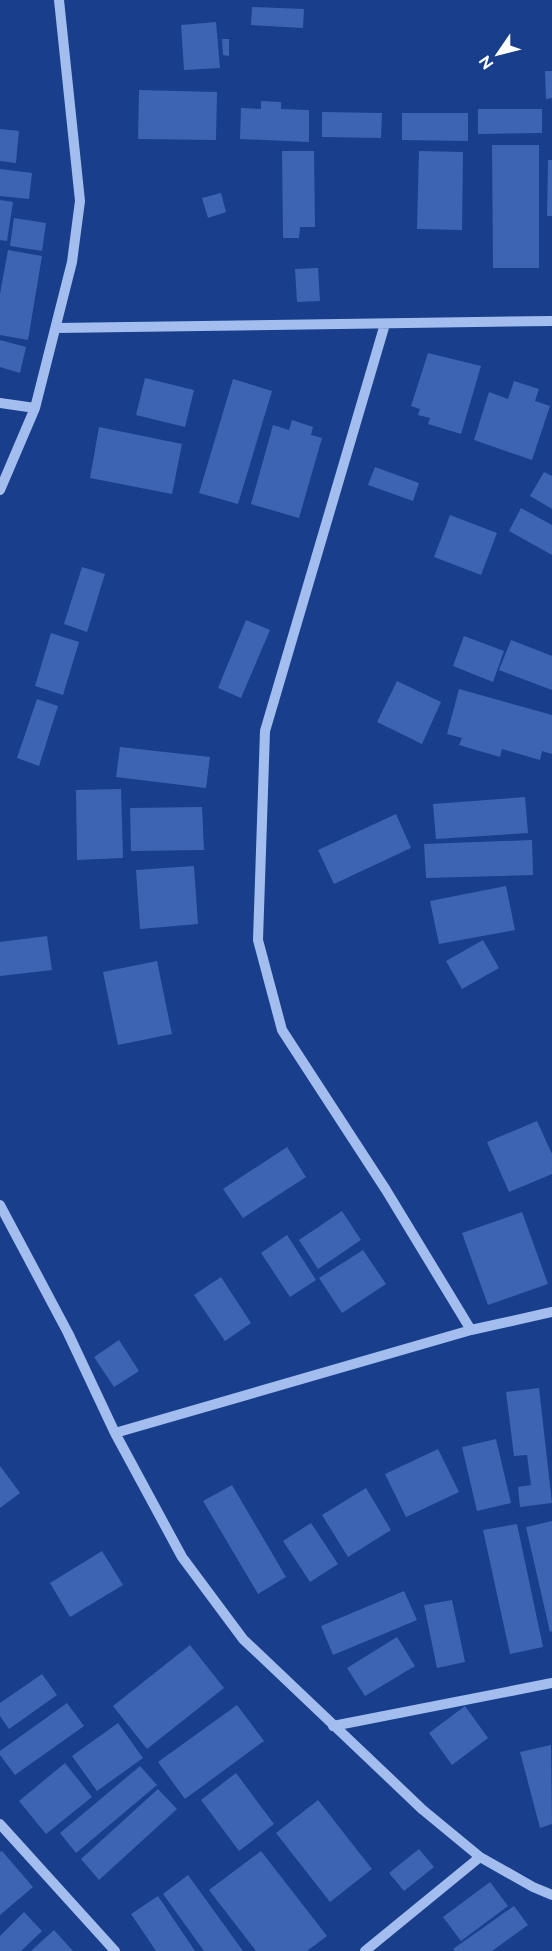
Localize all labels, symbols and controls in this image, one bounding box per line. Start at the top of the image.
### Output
north arrow [468,24,528,84]
text: N [475,52,497,73]

